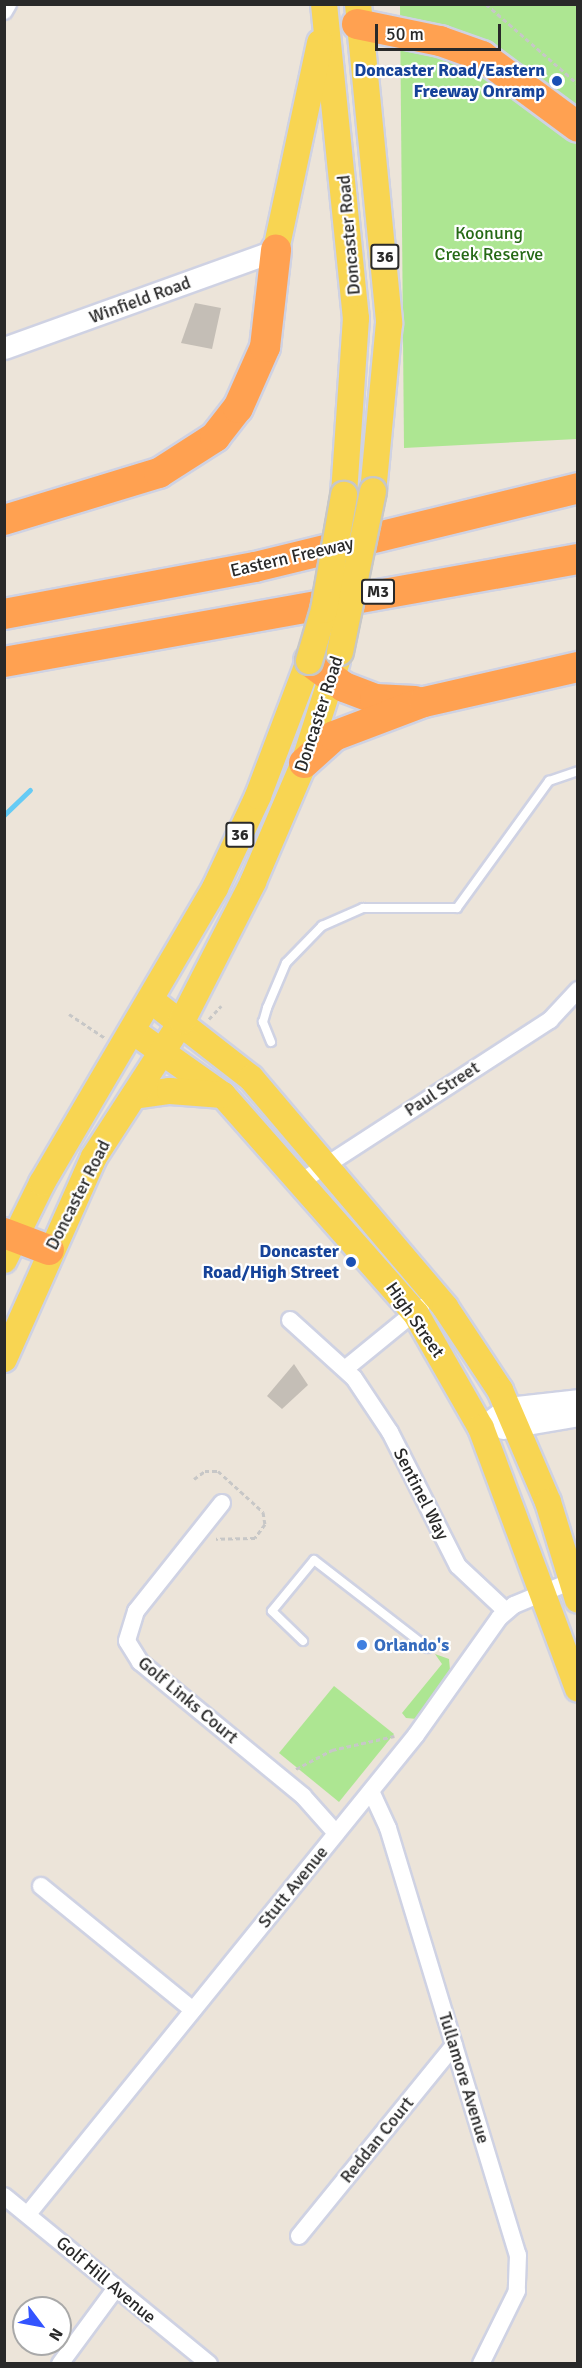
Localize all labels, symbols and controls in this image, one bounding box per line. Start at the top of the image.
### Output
scale bar [378,12,504,50]
text: 50 m [386,23,424,45]
place label: Doncaster Road/Eastern Freeway Onramp [354,60,545,103]
marker: Doncaster Road/Eastern Freeway Onramp [550,74,564,88]
street label: Doncaster Road [333,174,365,296]
park label: Koonung Creek Reserve [435,223,543,266]
road number: 36 [370,244,400,270]
street label: Winfield Road [86,272,194,328]
street label: Eastern Freeway [228,532,356,582]
road number: M3 [360,579,396,605]
street label: Doncaster Road [290,653,348,775]
road number: 36 [225,822,255,848]
street label: Paul Street [401,1057,483,1121]
street label: Doncaster Road [41,1136,115,1254]
place label: Doncaster Road/High Street [202,1241,339,1284]
marker: Doncaster Road/High Street [344,1255,358,1269]
street label: High Street [381,1278,449,1362]
street label: Sentinel Way [389,1444,453,1544]
place label: Orlando's [374,1634,449,1656]
marker: Orlando's [355,1638,369,1652]
street label: Golf Links Court [134,1652,242,1748]
street label: Stutt Avenue [253,1842,333,1932]
street label: Tullamore Avenue [434,2010,494,2146]
street label: Reddan Court [336,2092,418,2188]
street label: Golf Hill Avenue [52,2232,160,2328]
north arrow [12,2296,72,2356]
text: N [44,2324,67,2344]

